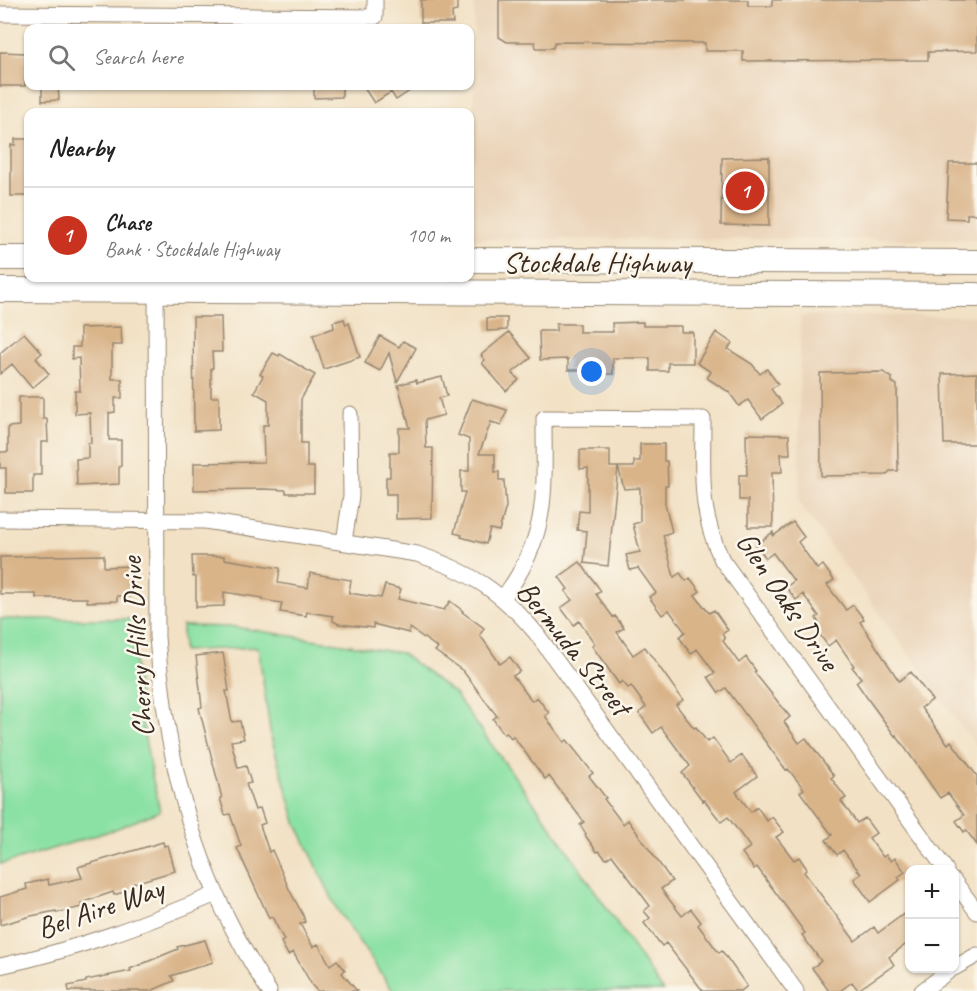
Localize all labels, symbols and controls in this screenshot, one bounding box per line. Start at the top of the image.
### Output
search box [24,24,474,90]
icon: search [45,41,78,74]
text: Search here [93,43,183,71]
text: Nearby [48,131,113,164]
pin: 1 [726,168,764,213]
text: Chase [105,209,151,237]
text: 1 [63,223,72,248]
text: 100 m [407,223,450,248]
text: Bank · Stockdale Highway [105,237,279,262]
street label: Stockdale Highway [503,243,694,281]
your location [577,357,606,386]
street label: Glen Oaks Drive [728,524,850,680]
street label: Cherry Hills Drive [112,553,162,738]
street label: Bermuda Street [508,573,642,726]
map controls [905,865,959,973]
button: + [905,865,959,919]
street label: Bel Aire Way [32,868,171,947]
button: − [905,919,959,973]

